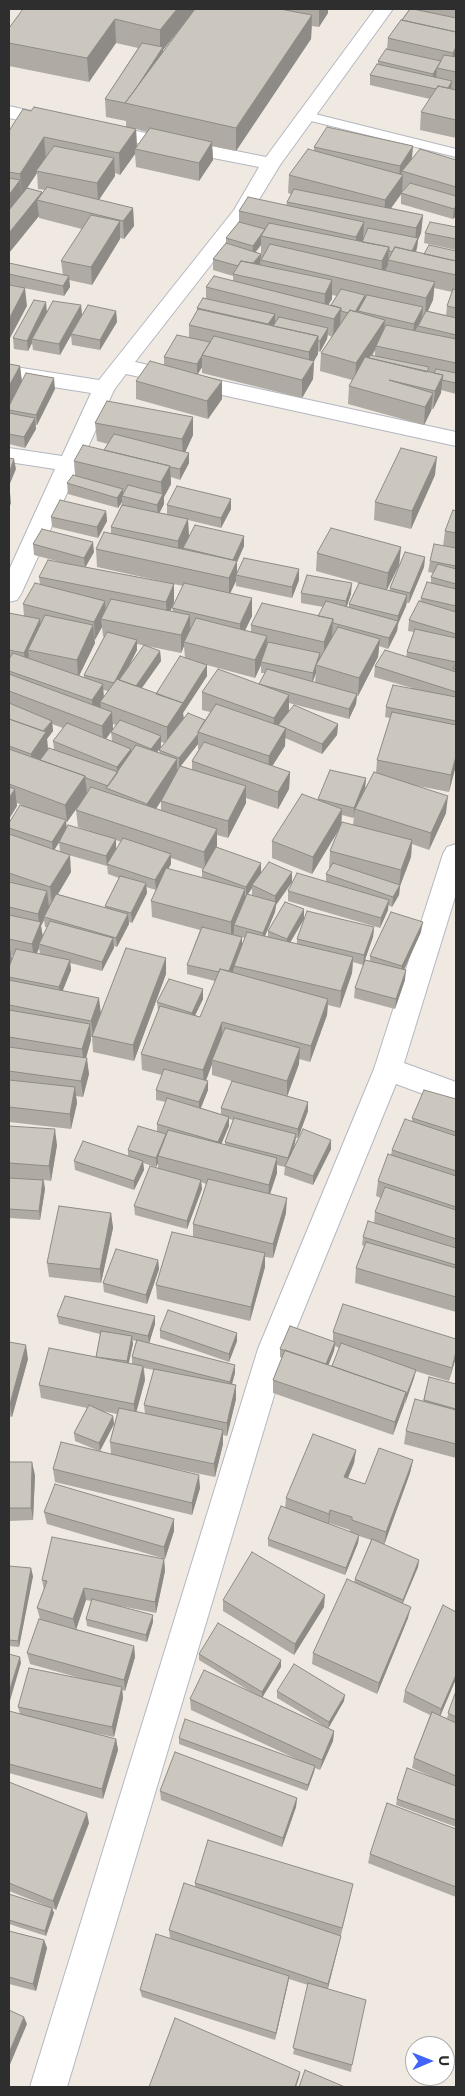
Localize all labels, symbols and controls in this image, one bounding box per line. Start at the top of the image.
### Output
north arrow [405,2036,455,2086]
text: U [435,2055,453,2066]

